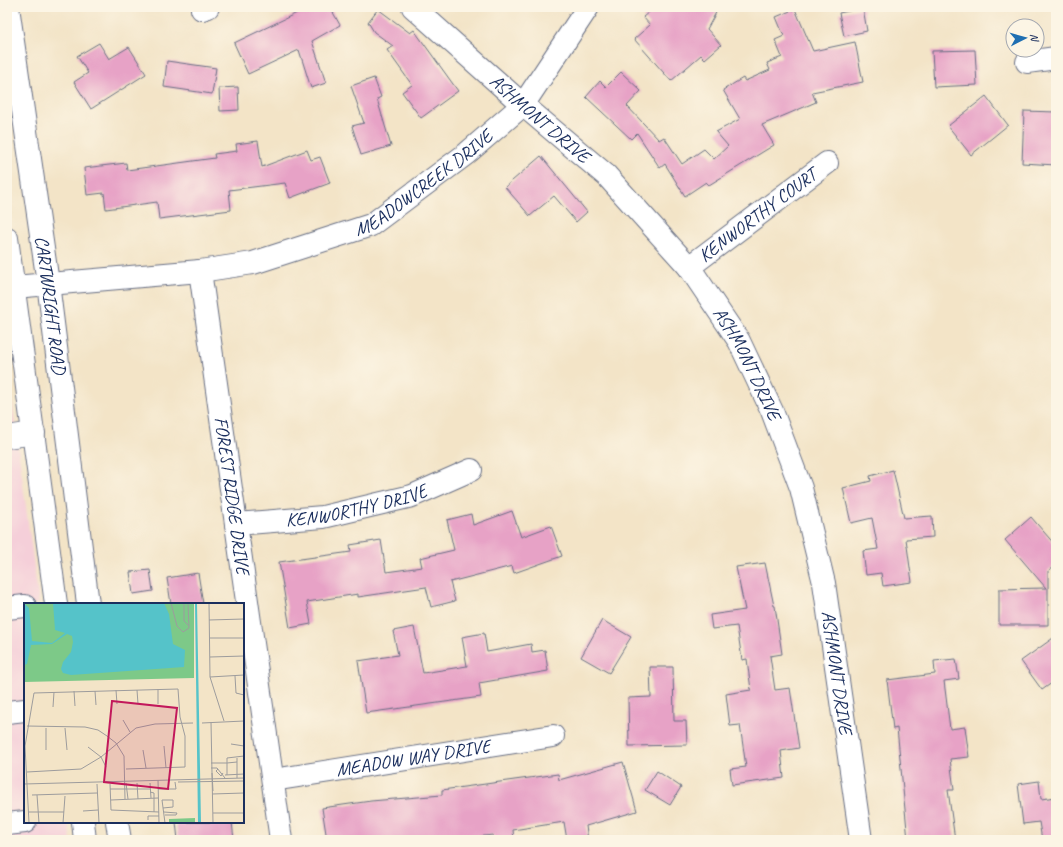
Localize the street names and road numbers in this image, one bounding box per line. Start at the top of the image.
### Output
street label: ASHMONT DRIVE [485,69,597,170]
street label: MEADOWCREEK DRIVE [352,123,500,241]
street label: KENWORTHY COURT [694,160,825,268]
street label: CARTWRIGHT ROAD [29,234,71,377]
street label: ASHMONT DRIVE [708,303,787,426]
street label: FOREST RIDGE DRIVE [209,415,255,579]
street label: KENWORTHY DRIVE [285,478,433,532]
street label: ASHMONT DRIVE [816,609,858,739]
street label: MEADOW WAY DRIVE [335,734,495,782]

